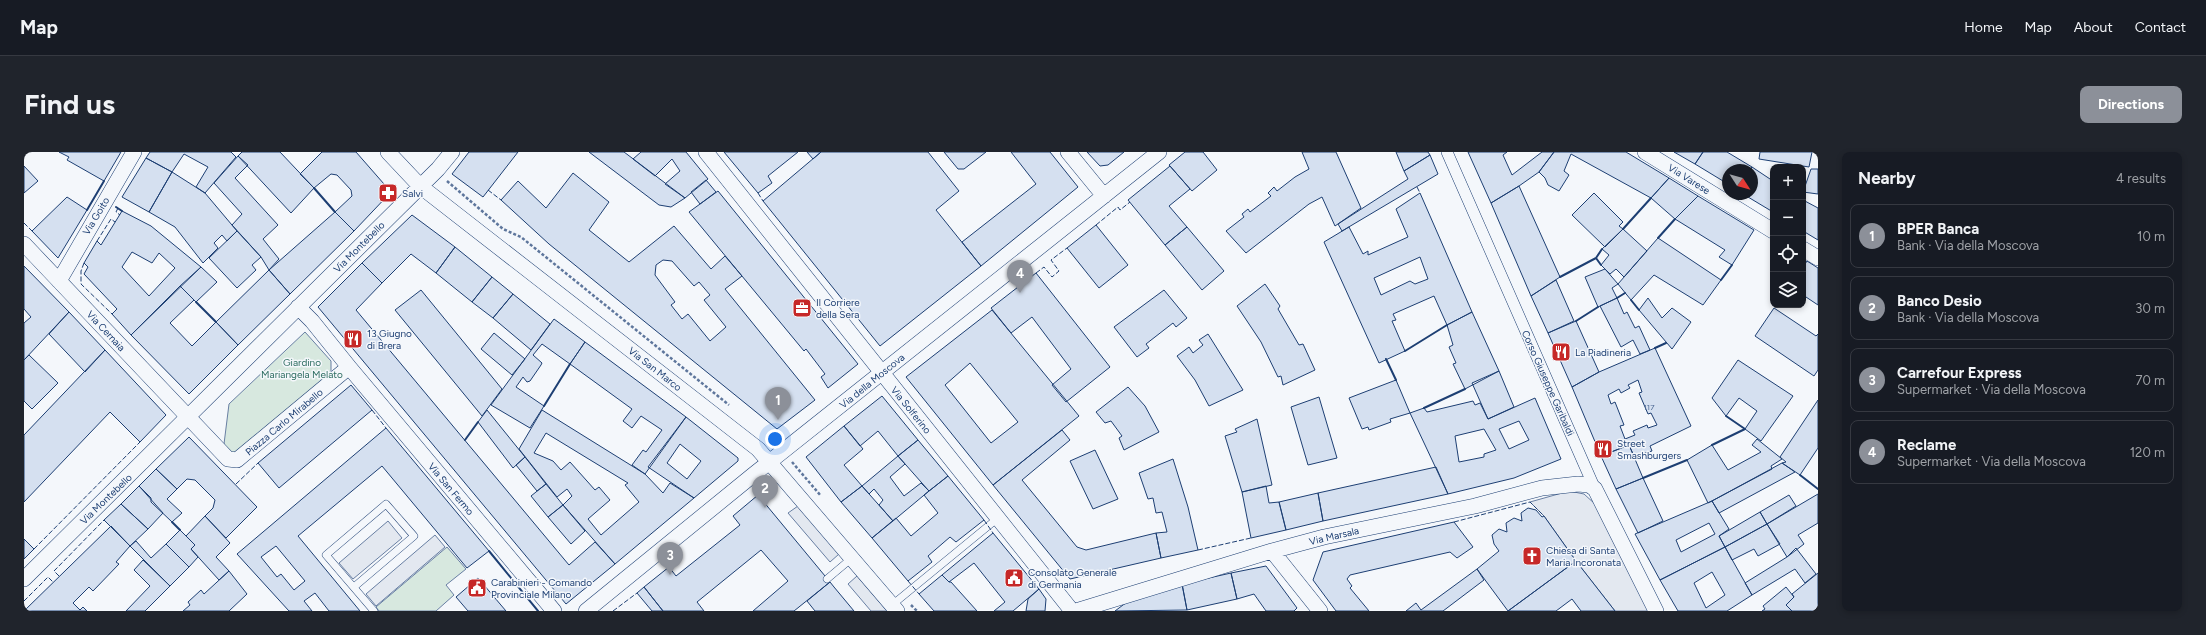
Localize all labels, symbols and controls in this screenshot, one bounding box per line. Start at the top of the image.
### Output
text: Map [20,16,58,39]
text: Home [1964,19,2003,36]
text: Map [2025,19,2052,36]
text: About [2074,19,2113,36]
text: Contact [2135,19,2186,36]
button: Directions [2080,86,2182,123]
text: Find us [24,87,115,121]
street label: Via Varese [1665,161,1713,197]
north arrow [1722,164,1758,200]
map controls [1770,164,1806,308]
button: + [1770,164,1806,200]
text: Nearby [1858,168,1916,188]
text: 4 results [2116,171,2166,186]
pharmacy icon: Salvi [377,182,399,204]
place label: Salvi [402,187,423,200]
street label: Via Goito [80,194,113,237]
button: − [1770,200,1806,236]
street label: Via Montebello [331,218,388,275]
text: BPER Banca [1897,220,1979,238]
text: 1 [1869,229,1875,244]
text: 10 m [2137,229,2165,244]
button: locate [1770,236,1806,272]
text: Bank · Via della Moscova [1897,238,2039,253]
pin: 4 [1007,260,1033,293]
button: layers [1770,272,1806,308]
text: Banco Desio [1897,292,1982,310]
place label: Il Corriere della Sera [816,296,860,321]
office icon: Il Corriere della Sera [791,297,813,319]
text: 2 [1868,301,1876,316]
text: 30 m [2135,301,2165,316]
street label: Via Cernaia [84,308,128,354]
text: Bank · Via della Moscova [1897,310,2039,325]
place label: 13 Giugno di Brera [367,327,412,352]
restaurant icon: 13 Giugno di Brera [342,328,364,350]
street label: Corso Giuseppe Garibaldi [1519,328,1577,438]
restaurant icon: La Piadineria [1550,341,1572,363]
street label: Via San Marco [626,344,684,394]
place label: La Piadineria [1575,346,1631,359]
street label: Via della Moscova [837,351,907,411]
park label: Giardino Mariangela Melato [261,356,343,381]
text: Carrefour Express [1897,364,2022,382]
text: 3 [1868,373,1876,388]
text: 70 m [2135,373,2165,388]
text: Supermarket · Via della Moscova [1897,382,2086,397]
street label: Via Solferino [888,384,934,436]
street label: Piazza Carlo Mirabello [242,386,326,458]
pin: 1 [765,387,791,420]
house number: 117 [1644,402,1655,412]
your location [765,429,785,449]
text: Reclame [1897,436,1956,454]
place label: Street Smashburgers [1617,437,1682,462]
restaurant icon: Street Smashburgers [1592,438,1614,460]
text: 4 [1868,445,1876,460]
text: 120 m [2130,445,2165,460]
text: Supermarket · Via della Moscova [1897,454,2086,469]
street label: Via San Fermo [425,460,477,518]
street label: Via Montebello [77,471,135,527]
pin: 2 [752,475,778,508]
street label: Via Marsala [1308,524,1360,548]
pin: 3 [657,542,683,575]
place label: Chiesa di Santa Maria Incoronata [1546,544,1621,569]
church icon: Chiesa di Santa Maria Incoronata [1521,545,1543,567]
place label: Consolato Generale di Germania [1028,566,1117,591]
public building icon: Consolato Generale di Germania [1003,567,1025,589]
place label: Carabinieri - Comando Provinciale Milano [491,576,592,601]
public building icon: Carabinieri - Comando Provinciale Milano [466,577,488,599]

